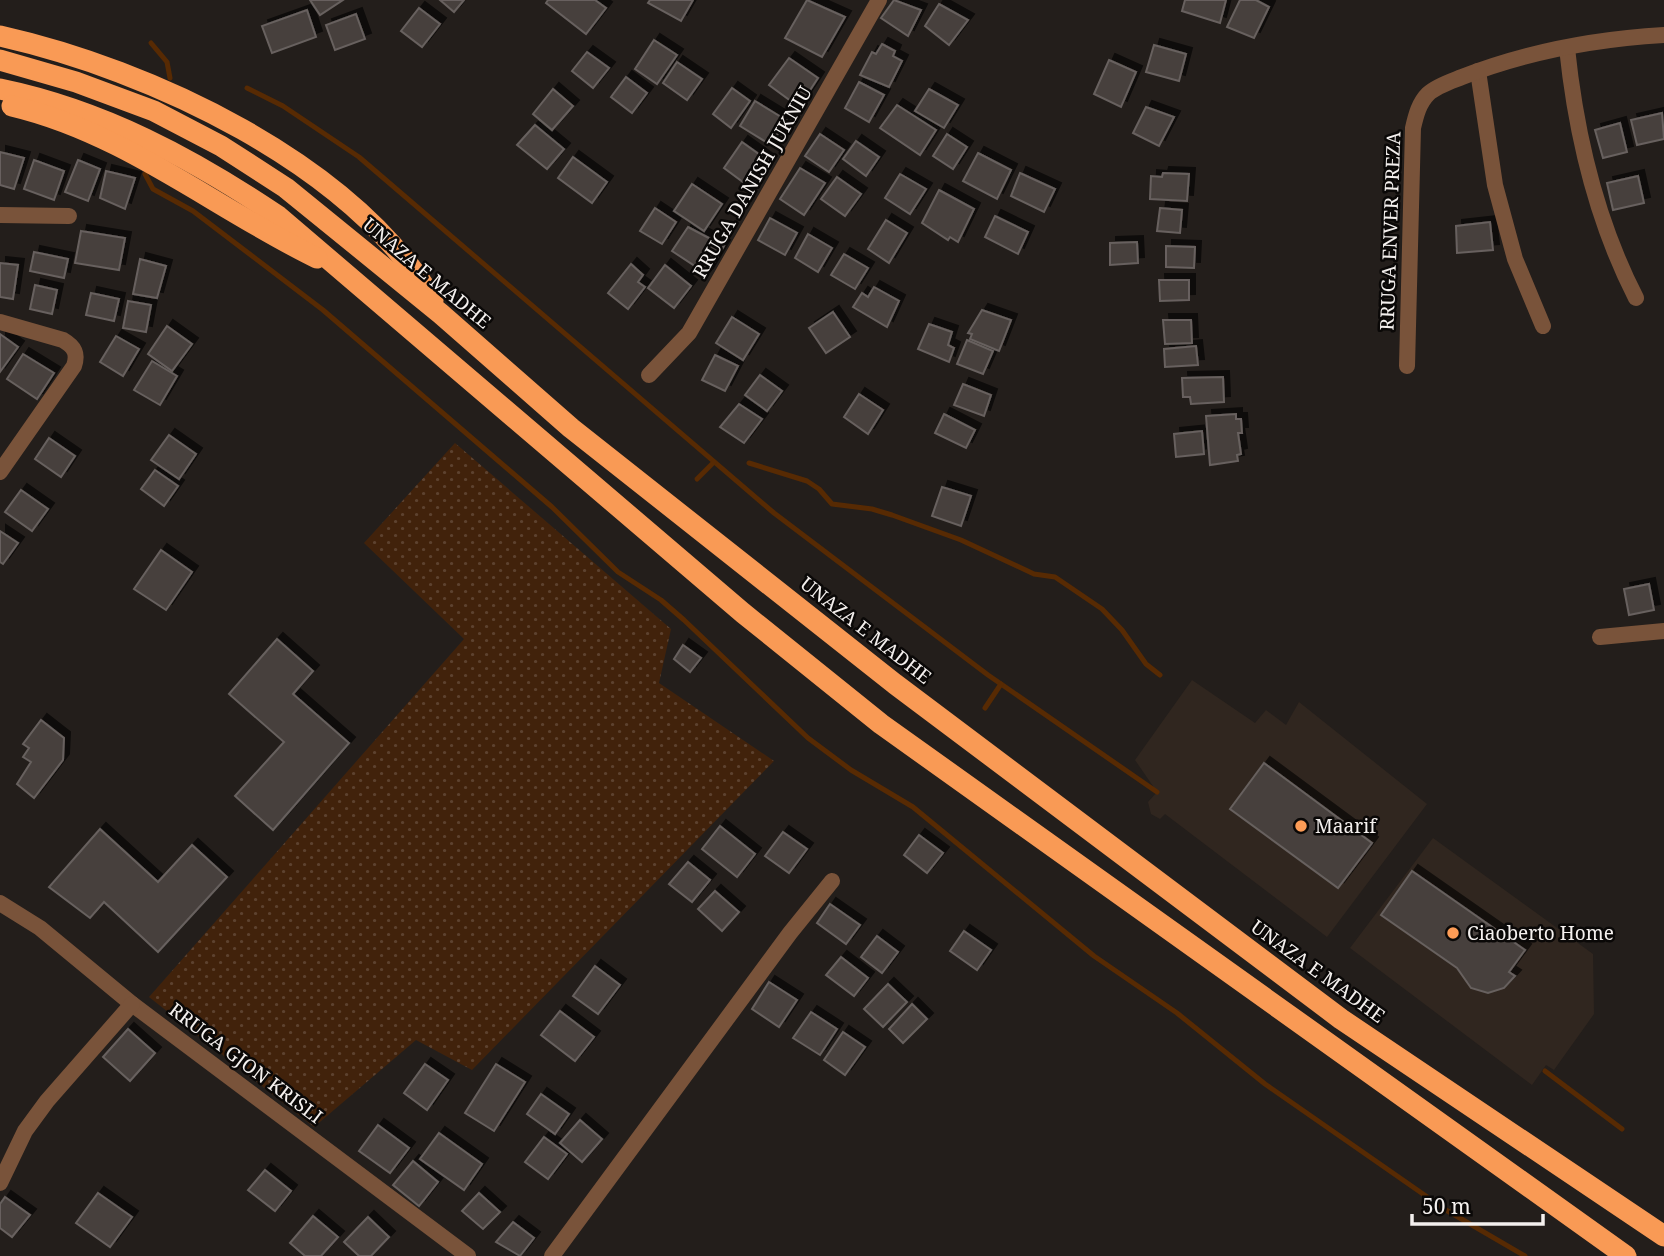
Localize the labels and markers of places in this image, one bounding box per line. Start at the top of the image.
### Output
place label: Maarif [1315,813,1378,839]
marker: Maarif [1293,818,1309,834]
place label: Ciaoberto Home [1467,920,1614,946]
marker: Ciaoberto Home [1445,925,1461,941]

